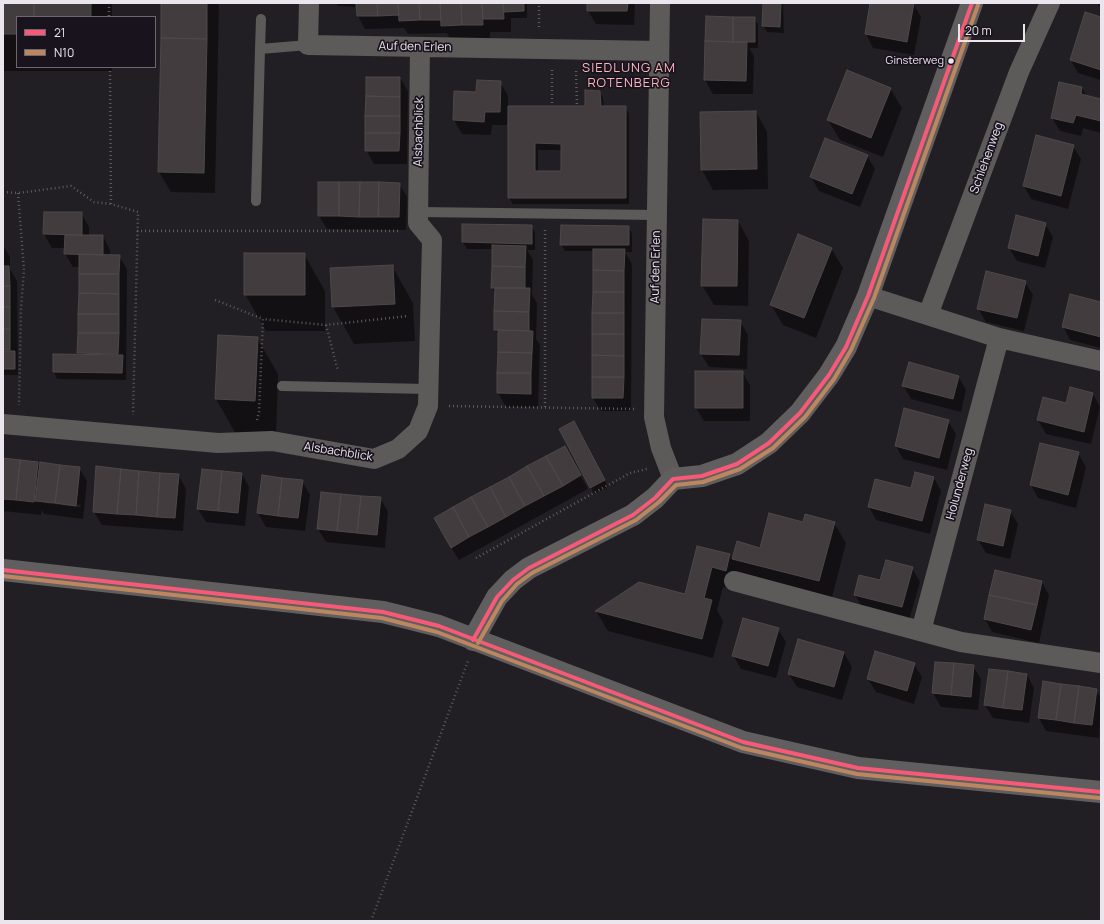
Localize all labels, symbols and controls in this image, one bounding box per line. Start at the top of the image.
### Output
legend [16,16,156,68]
scale bar [960,16,1027,42]
text: 20 m [965,22,992,39]
text: 21 [54,24,66,41]
street label: Auf den Erlen [378,39,452,55]
text: N10 [54,44,74,61]
place label: Ginsterweg [886,54,944,68]
marker: Ginsterweg [946,56,956,66]
district label: SIEDLUNG AM ROTENBERG [582,60,676,91]
street label: Alsbachblick [411,97,427,167]
street label: Schlehenweg [967,120,1007,196]
street label: Auf den Erlen [648,230,664,304]
street label: Alsbachblick [303,439,373,465]
street label: Holunderweg [943,446,977,522]

